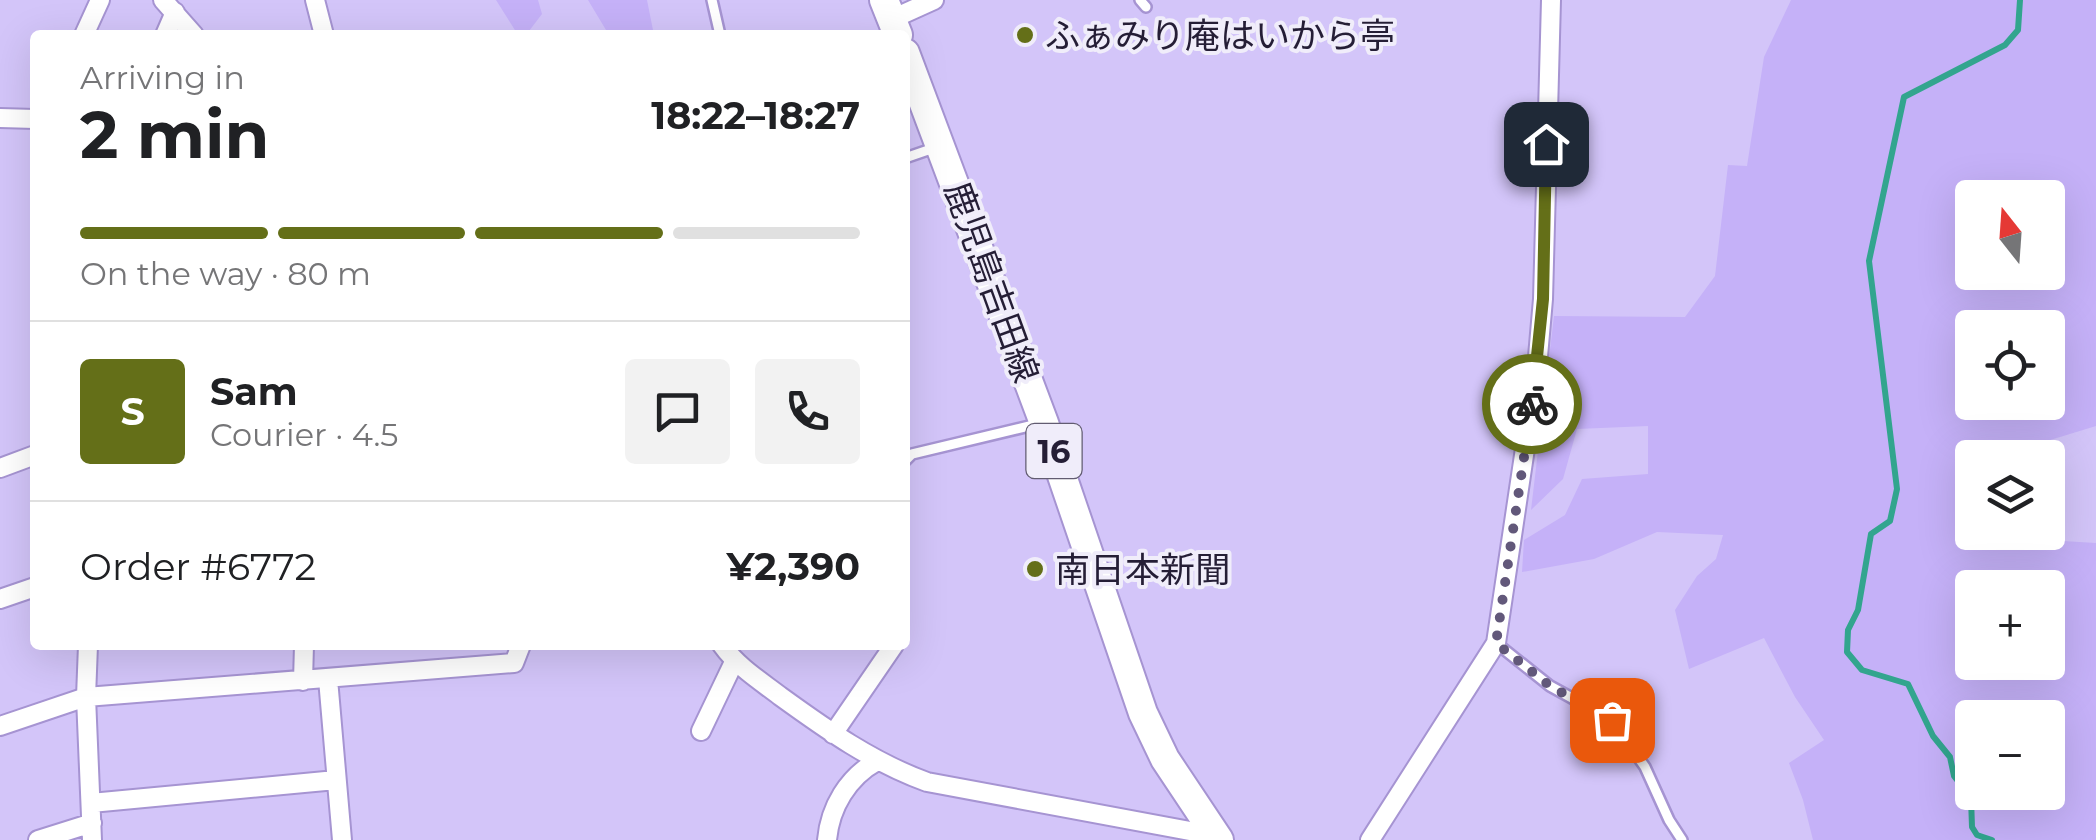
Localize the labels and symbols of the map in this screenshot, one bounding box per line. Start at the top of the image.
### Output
place label: ふぁみり庵はいから亭 [1045,14,1395,57]
marker: ふぁみり庵はいから亭 [1014,24,1036,46]
pin [1504,102,1589,187]
street label: 鹿児島吉田線 [936,176,1048,388]
north arrow [1955,180,2065,290]
courier [1482,354,1582,454]
road number: 16 [1026,424,1082,478]
place label: 南日本新聞 [1055,548,1230,591]
marker: 南日本新聞 [1024,558,1046,580]
pin [1570,678,1655,763]

